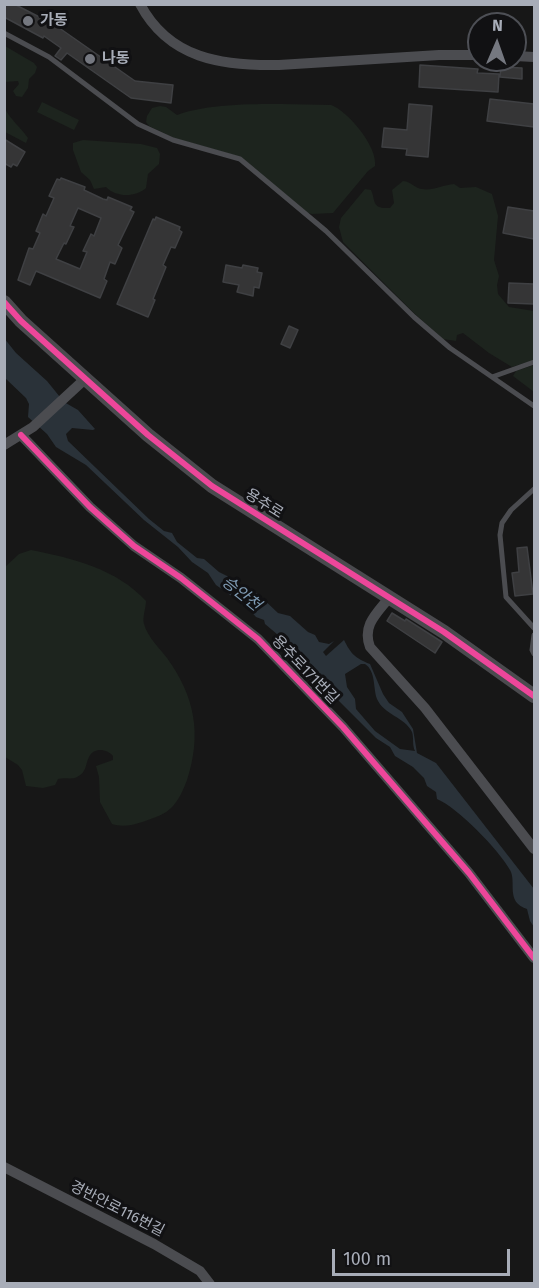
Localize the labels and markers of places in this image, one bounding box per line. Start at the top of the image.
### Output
place label: 가동 [40,12,68,30]
marker: 가동 [21,14,35,28]
place label: 나동 [102,50,130,68]
marker: 나동 [83,52,97,66]

